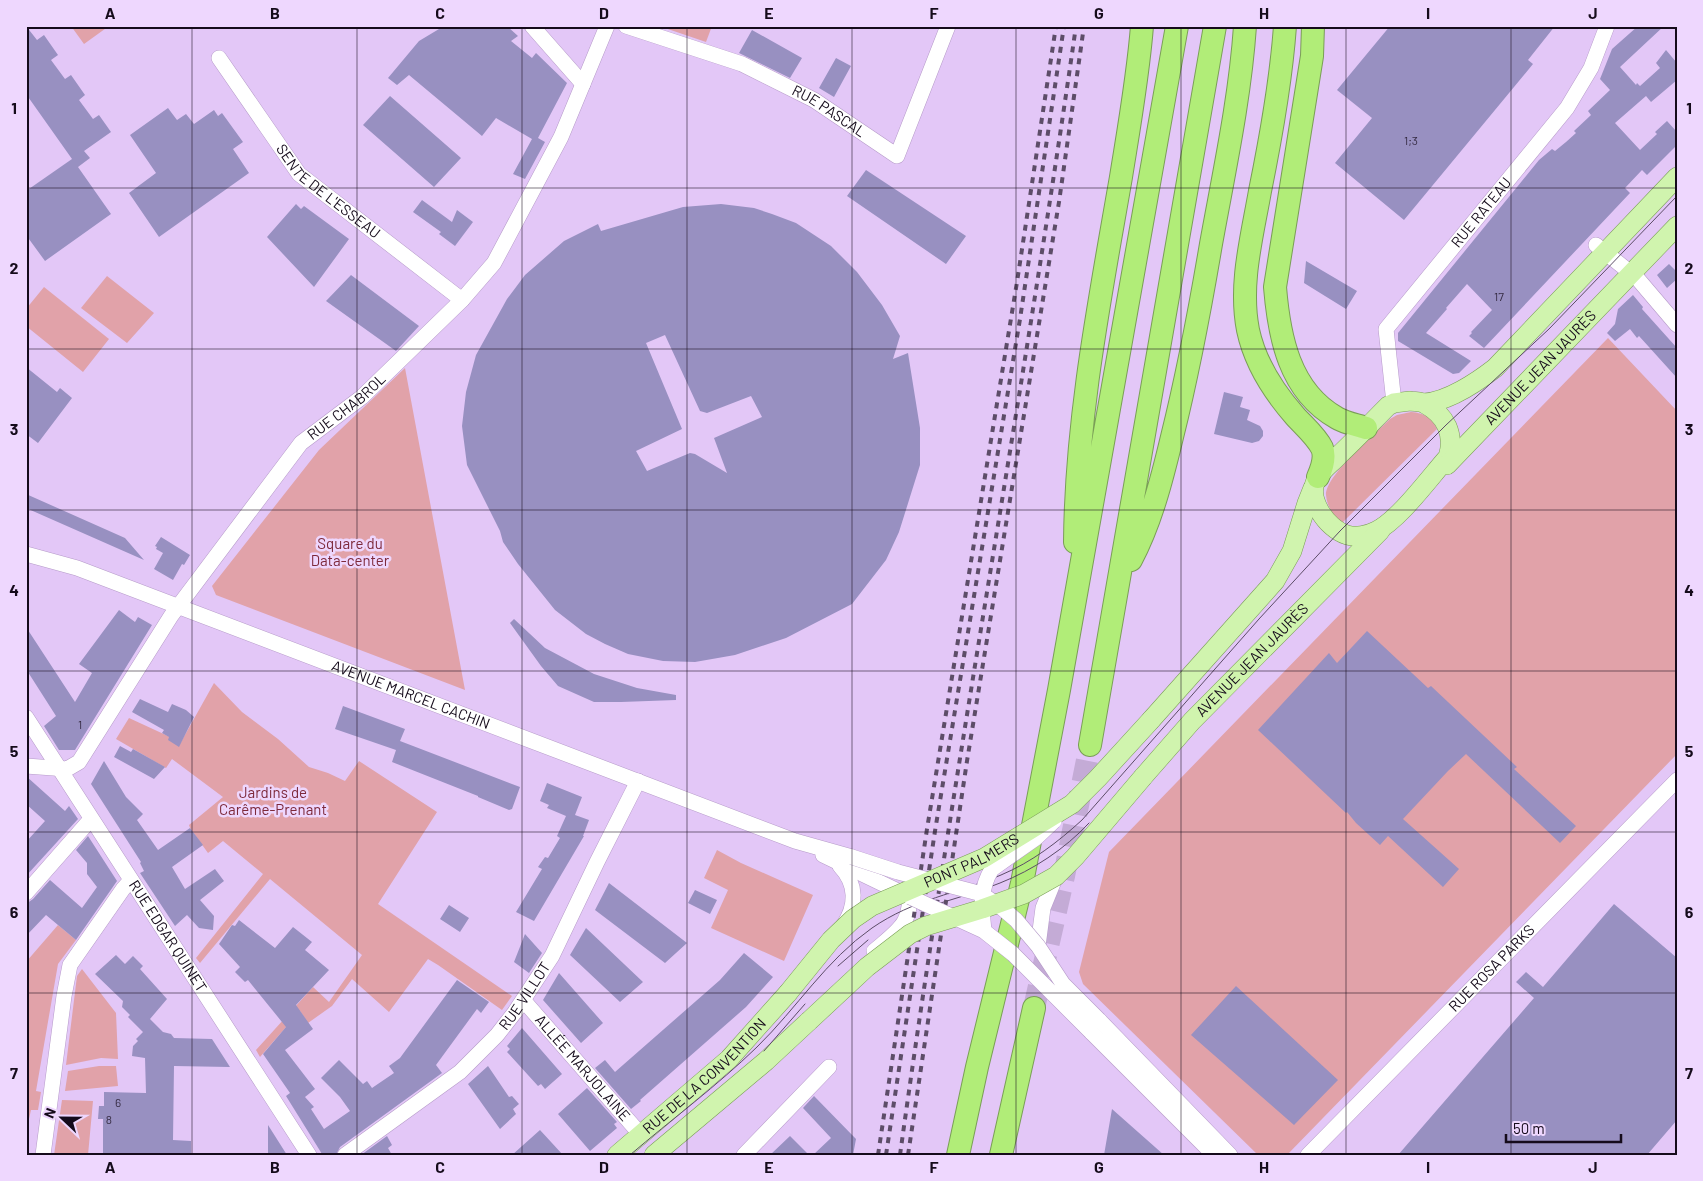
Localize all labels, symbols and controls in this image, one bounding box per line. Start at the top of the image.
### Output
text: A [105,3,116,22]
text: B [270,3,280,22]
text: C [435,3,445,22]
text: D [599,3,609,22]
text: E [764,3,774,22]
text: F [930,3,939,22]
text: G [1094,3,1104,22]
text: H [1259,3,1269,22]
text: I [1426,3,1430,22]
text: J [1588,3,1598,22]
street label: RUE PASCAL [790,81,870,140]
text: 1 [11,98,17,117]
text: 1 [1686,98,1692,117]
house number: 1;3 [1404,133,1418,147]
street label: SENTE DE L'ESSEAU [273,140,384,242]
street label: RUE RATEAU [1447,173,1515,251]
text: 2 [10,258,19,277]
text: 2 [1685,258,1694,277]
house number: 17 [1494,289,1504,303]
street label: AVENUE JEAN JAURÈS [1481,306,1599,428]
street label: RUE CHABROL [303,369,389,443]
text: 3 [10,419,18,438]
text: 3 [1685,419,1693,438]
park label: Square du Data-center [311,534,390,569]
text: 4 [9,580,19,599]
text: 4 [1684,580,1694,599]
street label: AVENUE JEAN JAURÈS [1191,599,1311,720]
street label: AVENUE MARCEL CACHIN [330,656,493,732]
house number: 1 [78,717,82,731]
text: 5 [10,741,19,760]
text: 5 [1685,741,1694,760]
park label: Jardins de Carême-Prenant [219,783,327,818]
street label: PONT PALMERS [921,829,1022,891]
street label: RUE EDGAR QUINET [126,876,211,995]
text: 6 [10,902,19,921]
text: 6 [1685,902,1694,921]
street label: RUE ROSA PARKS [1444,920,1538,1015]
street label: RUE VILLOT [494,958,554,1033]
street label: ALLÉE MARJOLAINE [532,1010,635,1124]
street label: RUE DE LA CONVENTION [639,1014,769,1137]
text: 7 [10,1063,18,1082]
text: 7 [1685,1063,1693,1082]
north arrow [38,1094,88,1144]
house number: 6 [115,1095,121,1109]
text: N [40,1105,59,1120]
scale bar [1506,1111,1620,1143]
house number: 8 [106,1112,112,1126]
text: 50 m [1513,1119,1545,1137]
text: A [105,1157,116,1176]
text: B [270,1157,280,1176]
text: C [435,1157,445,1176]
text: D [599,1157,609,1176]
text: E [764,1157,774,1176]
text: F [930,1157,939,1176]
text: G [1094,1157,1104,1176]
text: H [1259,1157,1269,1176]
text: I [1426,1157,1430,1176]
text: J [1588,1157,1598,1176]

